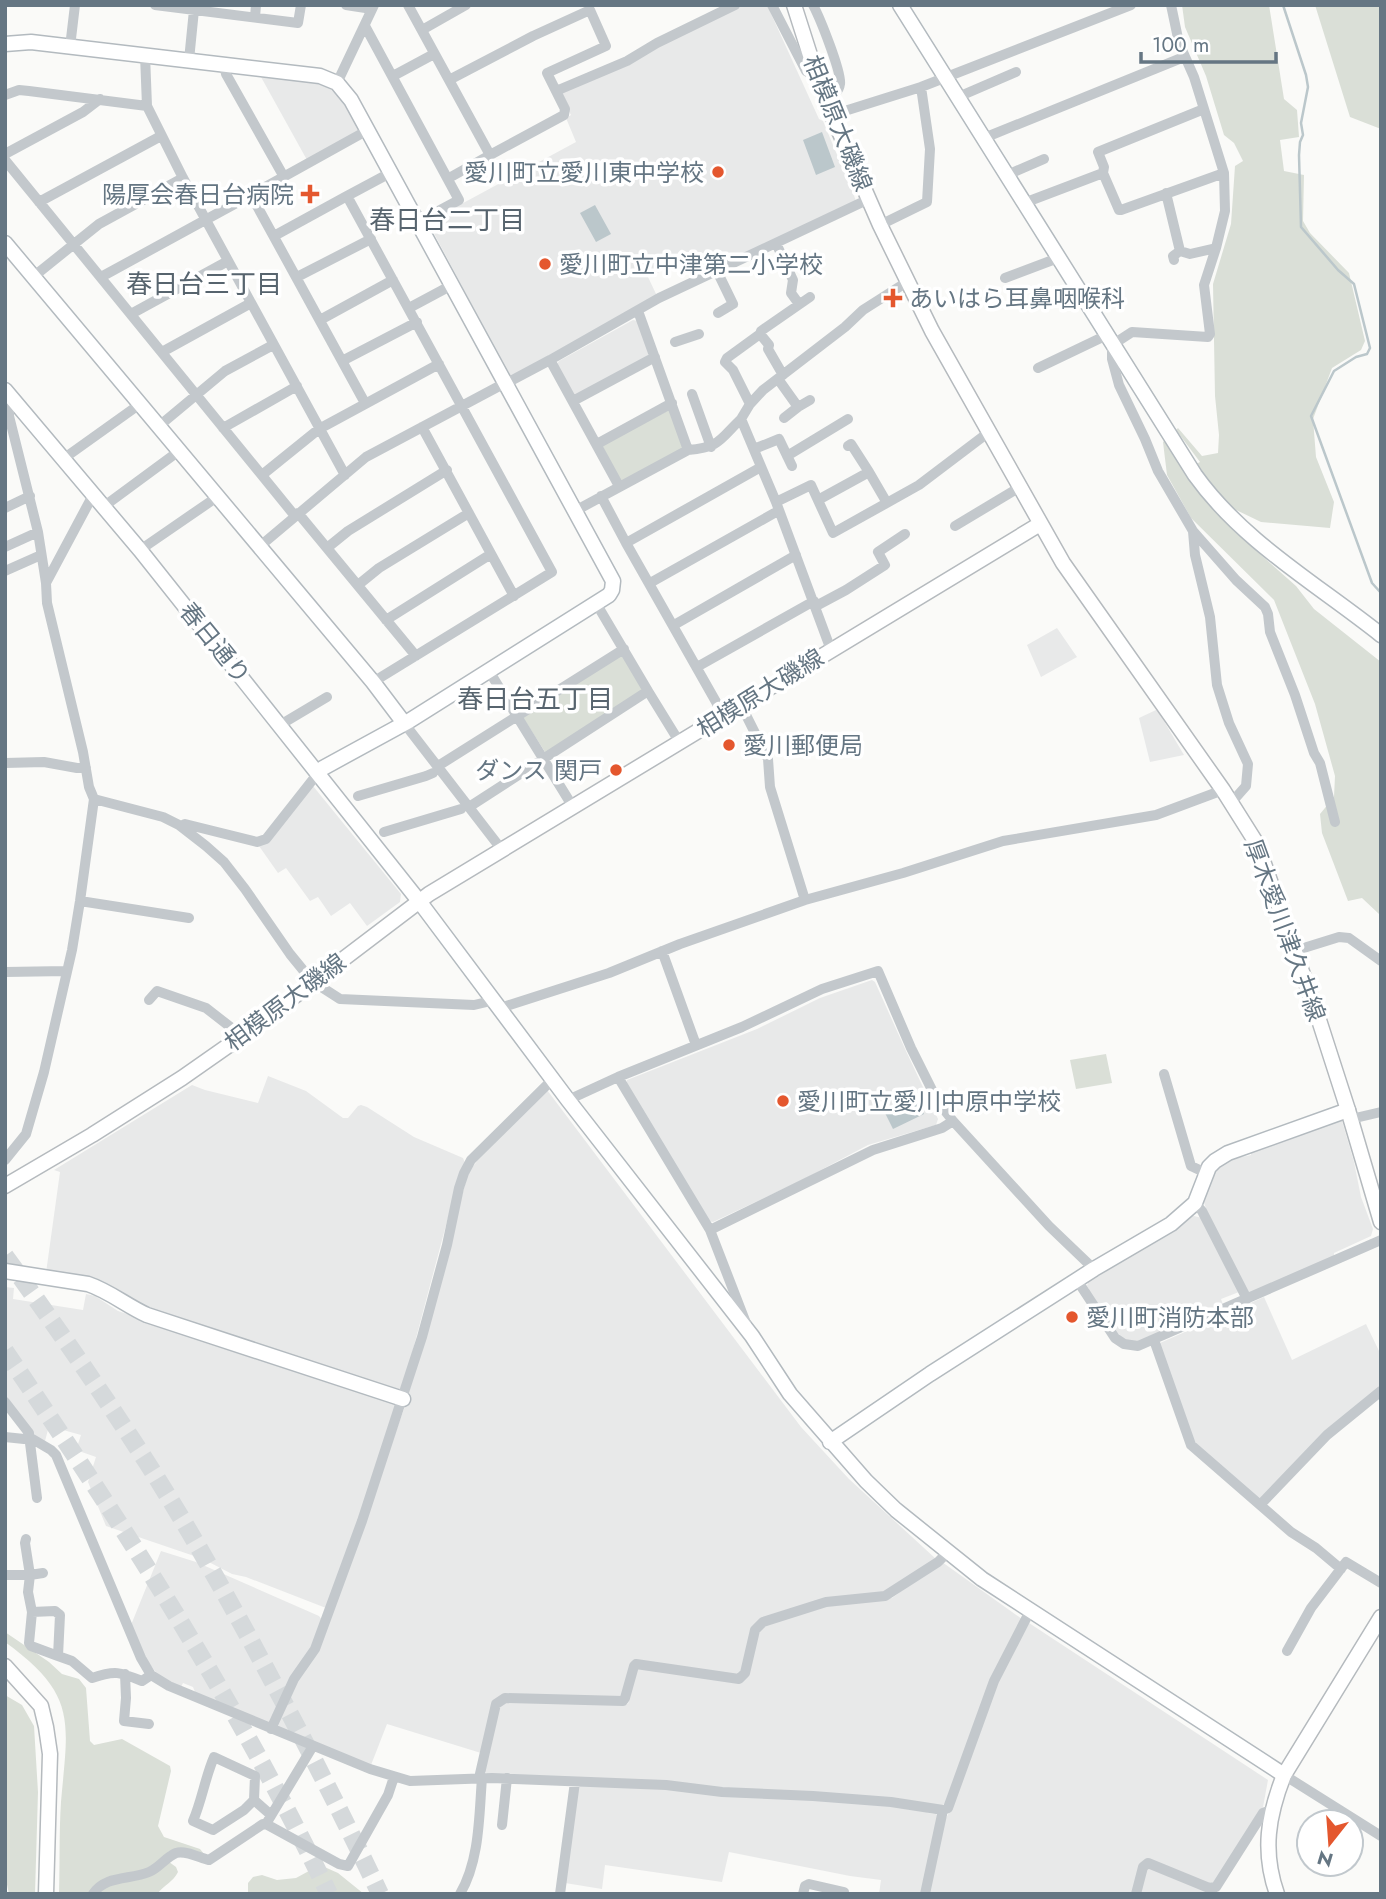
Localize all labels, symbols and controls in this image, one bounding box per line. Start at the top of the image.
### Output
scale bar [1141,21,1276,65]
text: 100 m [1152,30,1209,60]
street label: 相模原大磯線 [795,50,881,196]
place label: 愛川町立愛川東中学校 [464,155,704,190]
marker: 愛川町立愛川東中学校 [710,164,726,180]
place label: 陽厚会春日台病院 [102,177,294,212]
marker: 陽厚会春日台病院 [300,184,320,204]
district label: 春日台二丁目 [369,201,525,239]
place label: 愛川町立中津第二小学校 [559,247,823,282]
marker: 愛川町立中津第二小学校 [537,256,553,272]
district label: 春日台三丁目 [126,265,282,303]
place label: あいはら耳鼻咽喉科 [909,281,1125,316]
marker: あいはら耳鼻咽喉科 [883,288,903,308]
street label: 春日通り [171,595,259,691]
street label: 相模原大磯線 [690,640,830,746]
district label: 春日台五丁目 [457,680,613,718]
place label: 愛川郵便局 [743,728,863,763]
marker: 愛川郵便局 [721,737,737,753]
place label: ダンス 関戸 [475,753,602,788]
marker: ダンス 関戸 [608,762,624,778]
street label: 厚木愛川津久井線 [1236,834,1334,1026]
street label: 相模原大磯線 [217,945,353,1059]
place label: 愛川町立愛川中原中学校 [797,1084,1061,1119]
marker: 愛川町立愛川中原中学校 [775,1093,791,1109]
place label: 愛川町消防本部 [1086,1300,1254,1335]
marker: 愛川町消防本部 [1064,1309,1080,1325]
north arrow [1295,1808,1365,1878]
text: N [1314,1844,1336,1874]

